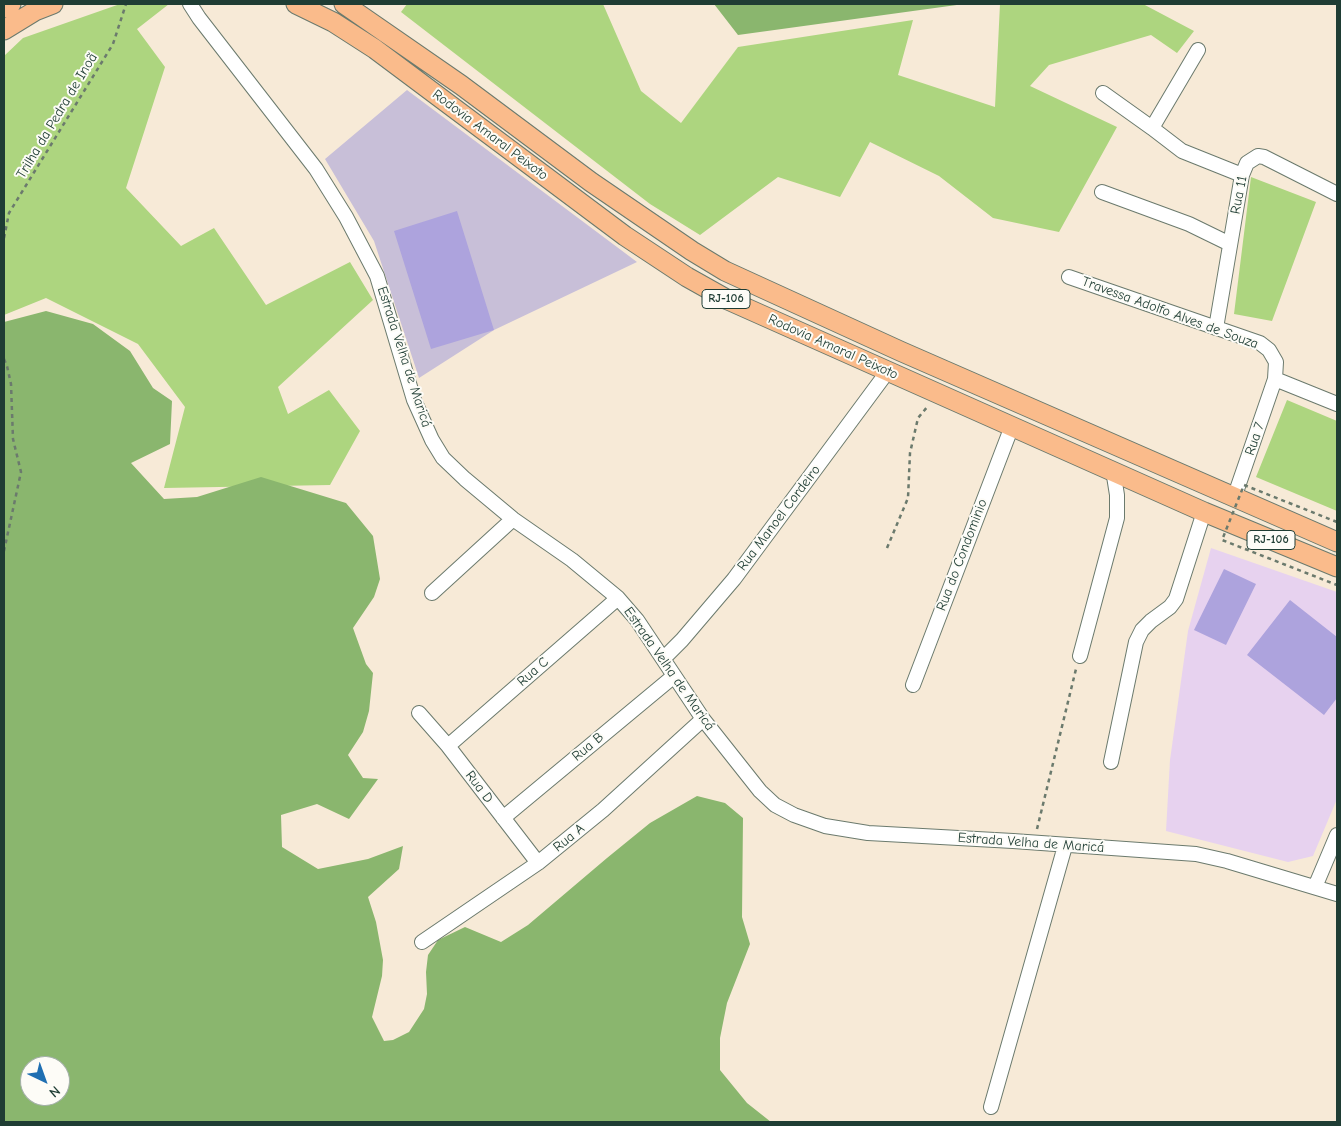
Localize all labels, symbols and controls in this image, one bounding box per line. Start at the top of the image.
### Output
street label: Trilha da Pedra de Inoã [13,50,101,182]
street label: Rodovia Amaral Peixoto [429,86,551,184]
street label: Rua 11 [1227,175,1251,215]
street label: Travessa Adolfo Alves de Souza [1080,273,1260,353]
street label: Estrada Velha de Maricá [373,284,435,430]
road number: RJ-106 [702,290,750,308]
street label: Rodovia Amaral Peixoto [765,311,901,383]
street label: Rua 7 [1242,420,1268,458]
street label: Rua Manoel Cordeiro [734,462,824,574]
street label: Rua do Condominio [933,497,991,613]
road number: RJ-106 [1247,530,1295,550]
street label: Estrada Velha de Maricá [620,604,718,734]
street label: Rua C [514,654,552,690]
street label: Rua B [569,729,607,765]
street label: Rua D [461,767,497,807]
street label: Rua A [550,820,588,856]
street label: Estrada Velha de Maricá [957,829,1105,857]
north arrow [20,1056,70,1106]
text: N [46,1082,64,1101]

